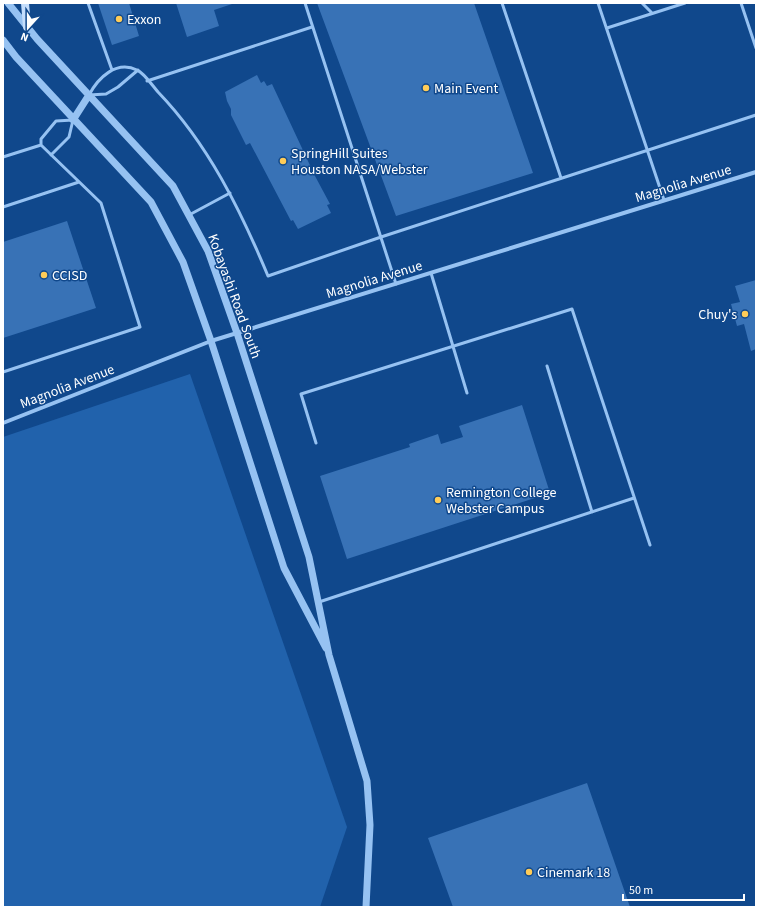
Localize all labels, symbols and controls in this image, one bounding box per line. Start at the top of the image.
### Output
north arrow [8,8,48,48]
place label: Exxon [127,10,161,30]
marker: Exxon [114,14,124,24]
text: N [18,29,31,45]
place label: Main Event [434,79,498,99]
marker: Main Event [421,83,431,93]
place label: SpringHill Suites Houston NASA/Webster [291,144,428,180]
marker: SpringHill Suites Houston NASA/Webster [278,156,288,166]
street label: Magnolia Avenue [633,160,734,208]
street label: Kobayashi Road South [202,231,266,361]
street label: Magnolia Avenue [324,256,425,304]
place label: CCISD [52,266,87,286]
marker: CCISD [39,270,49,280]
place label: Chuy's [698,305,737,325]
marker: Chuy's [740,309,750,319]
street label: Magnolia Avenue [17,360,117,414]
place label: Remington College Webster Campus [446,483,557,519]
marker: Remington College Webster Campus [433,495,443,505]
place label: Cinemark 18 [537,863,610,883]
marker: Cinemark 18 [524,867,534,877]
scale bar [623,876,744,902]
text: 50 m [629,882,653,899]

